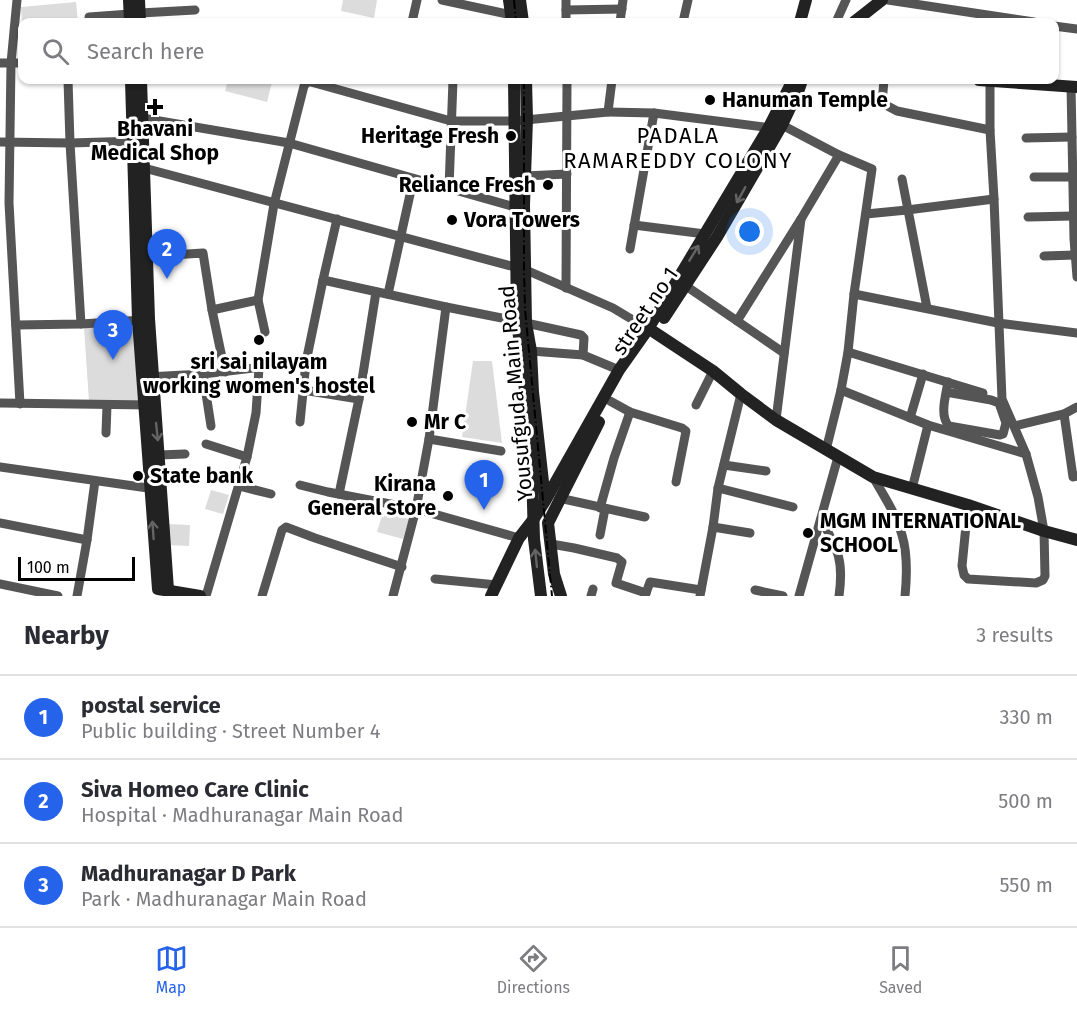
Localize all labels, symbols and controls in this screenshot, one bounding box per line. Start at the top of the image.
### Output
search box [18,18,1059,84]
icon: search [39,35,72,68]
text: Search here [87,38,205,65]
place label: Hanuman Temple [722,87,888,113]
marker: Hanuman Temple [703,93,717,107]
marker: Bhavani Medical Shop [148,100,162,114]
place label: Bhavani Medical Shop [91,116,219,166]
district label: PADALA RAMAREDDY COLONY [563,122,793,174]
place label: Heritage Fresh [361,123,499,149]
marker: Heritage Fresh [504,129,518,143]
place label: Reliance Fresh [399,172,536,198]
marker: Reliance Fresh [541,178,555,192]
one-way arrow [735,186,747,203]
place label: Vora Towers [463,207,580,233]
marker: Vora Towers [445,213,459,227]
your location [735,217,764,246]
pin: 2 [148,230,186,279]
one-way arrow [688,245,700,262]
street label: street no 1 [606,262,684,360]
street label: Yousufguda Main Road [494,284,538,502]
pin: 3 [94,310,132,360]
marker: sri sai nilayam working women's hostel [252,333,266,347]
place label: sri sai nilayam working women's hostel [143,349,376,399]
place label: Mr C [424,409,466,435]
marker: Mr C [405,415,419,429]
one-way arrow [152,421,163,441]
pin: 1 [464,460,504,510]
place label: State bank [150,463,254,489]
marker: State bank [131,469,145,483]
place label: Kirana General store [307,471,436,521]
marker: Kirana General store [441,489,455,503]
place label: MGM INTERNATIONAL SCHOOL [820,508,1021,558]
one-way arrow [148,521,159,541]
marker: MGM INTERNATIONAL SCHOOL [801,526,815,540]
one-way arrow [530,549,541,569]
scale bar [18,554,135,582]
text: 100 m [27,558,70,577]
text: Nearby [24,620,109,651]
text: 3 results [976,623,1053,647]
text: postal service [81,692,221,719]
text: 1 [39,705,48,729]
text: 330 m [999,705,1053,729]
text: Public building · Street Number 4 [81,719,380,743]
text: Siva Homeo Care Clinic [81,776,309,803]
text: 2 [38,789,49,813]
text: 500 m [998,789,1053,813]
text: Hospital · Madhuranagar Main Road [81,803,403,827]
text: Madhuranagar D Park [81,860,296,887]
text: 3 [38,873,49,897]
text: 550 m [999,873,1053,897]
text: Park · Madhuranagar Main Road [81,887,367,911]
tab: Map [155,942,188,997]
tab: Directions [497,942,570,997]
tab: Saved [879,942,922,997]

